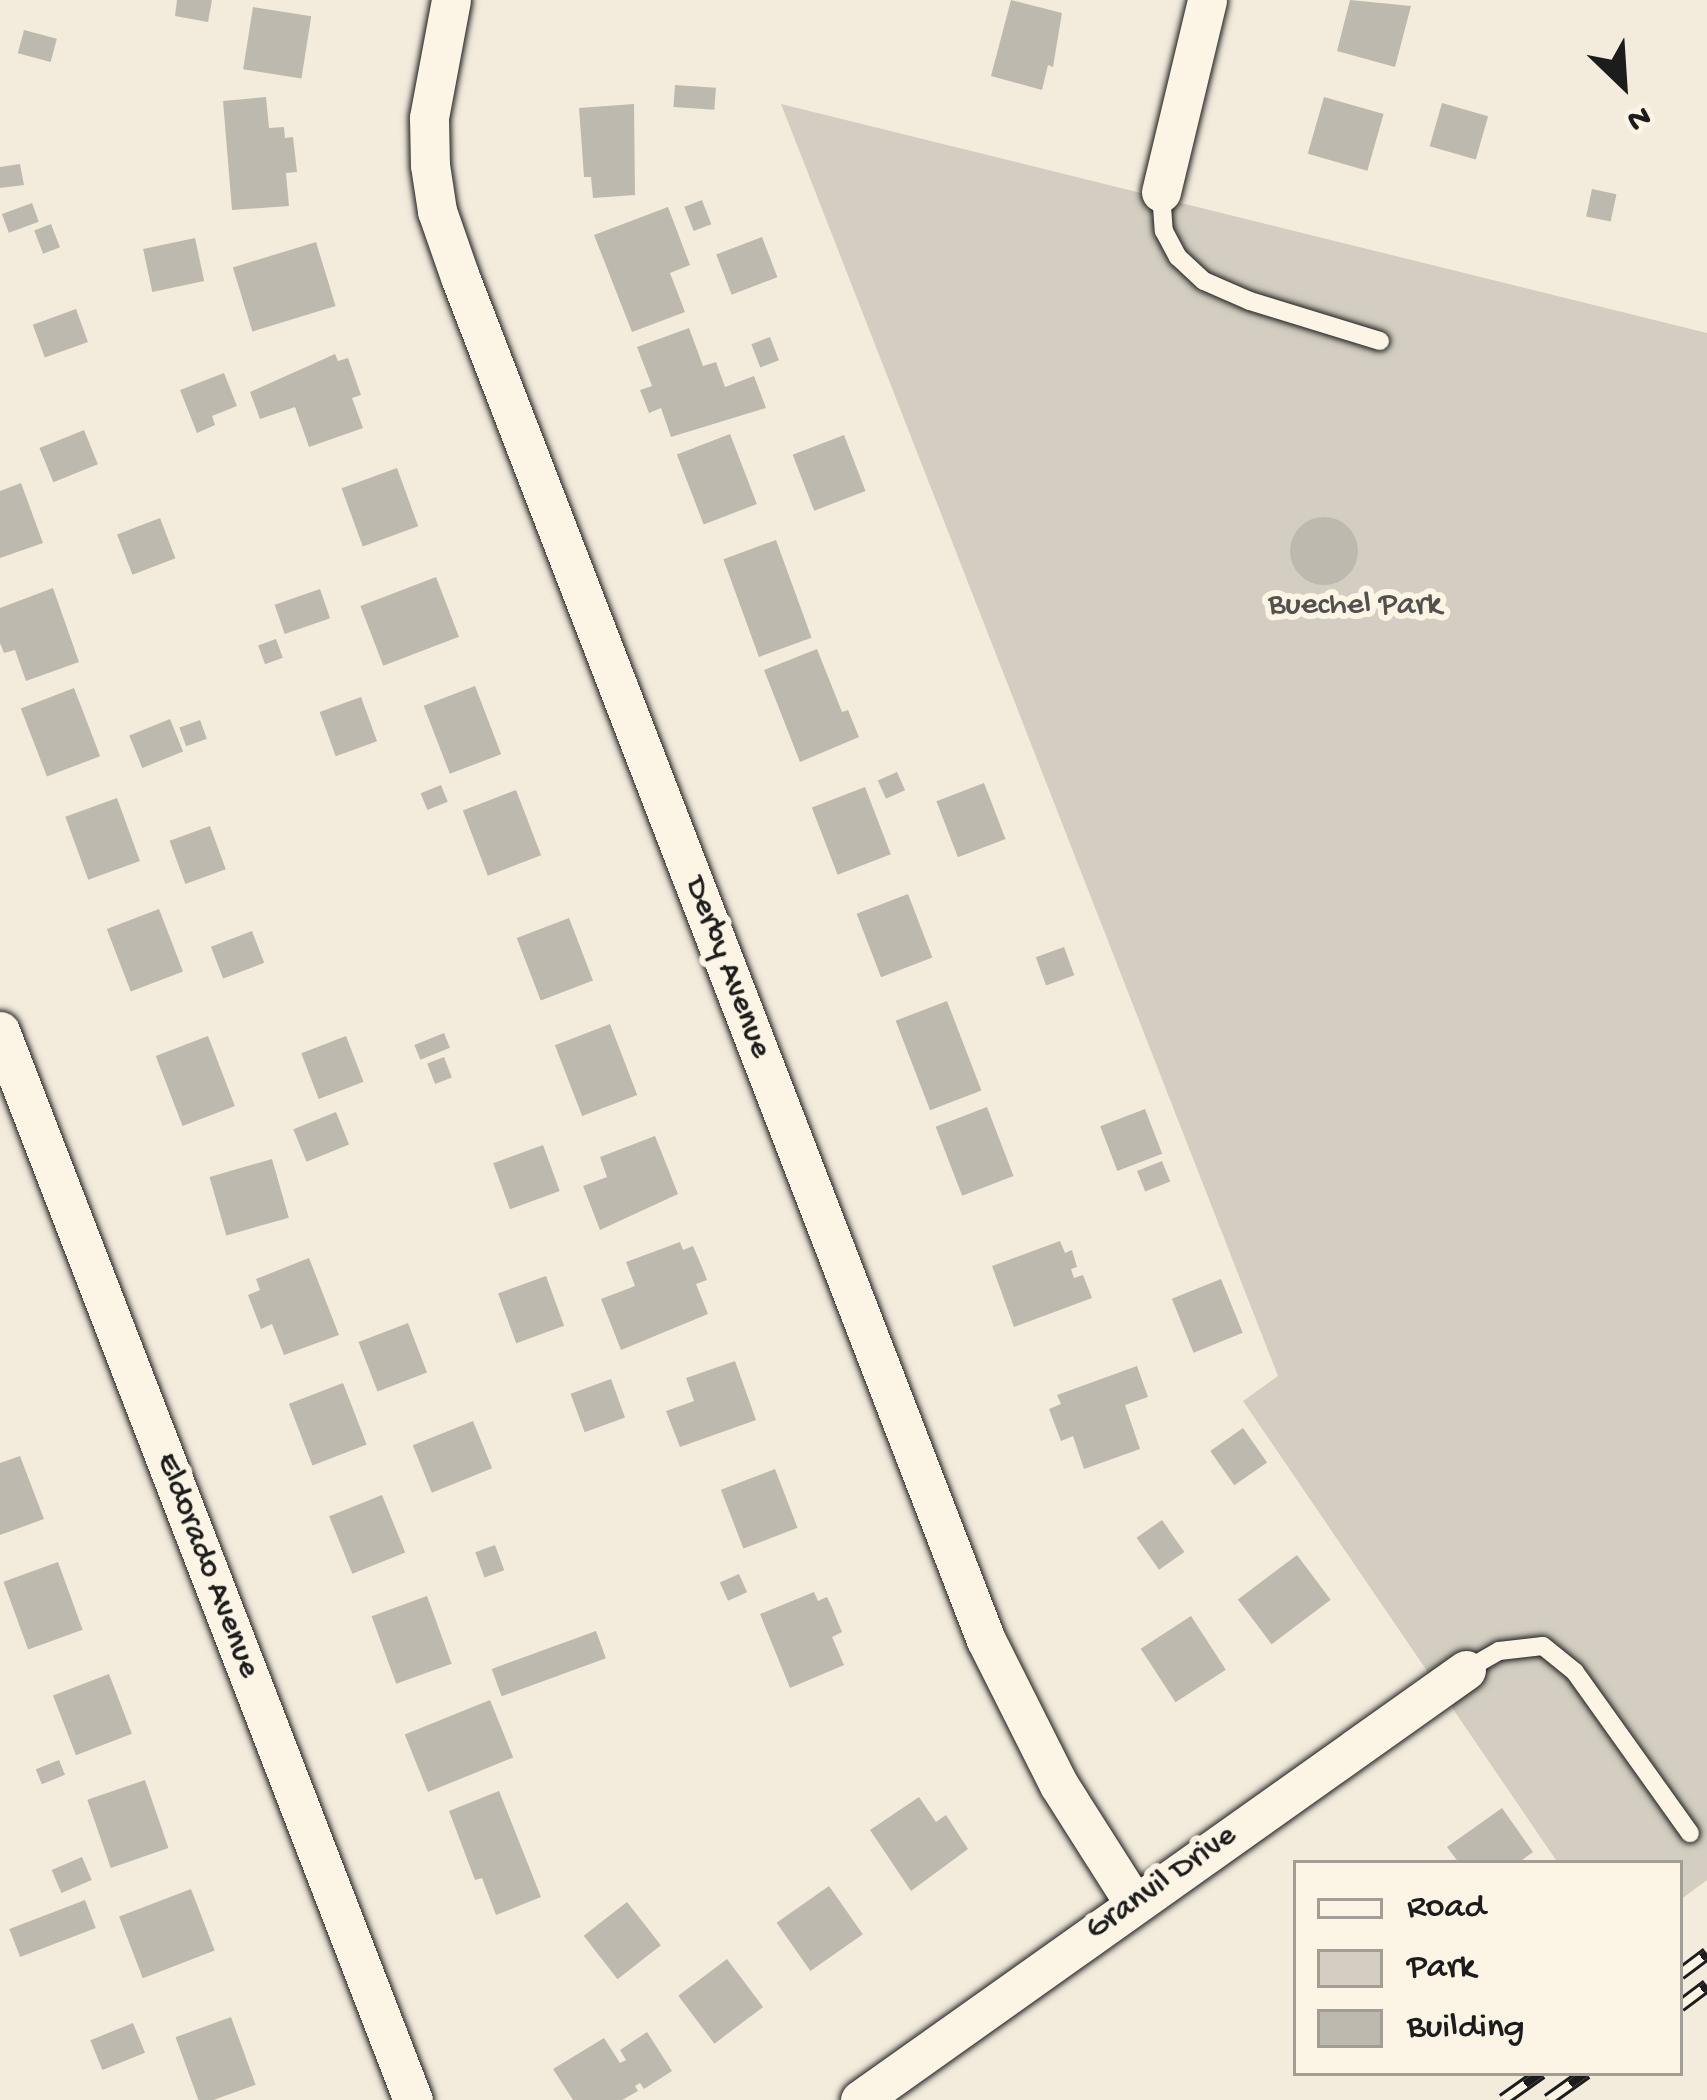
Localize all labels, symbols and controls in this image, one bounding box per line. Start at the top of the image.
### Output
north arrow [1563,24,1683,144]
text: N [1620,95,1656,138]
park label: Buechel Park [1268,587,1442,627]
street label: Derby Avenue [673,872,779,1064]
street label: Eldorado Avenue [145,1448,267,1684]
street label: Granvil Drive [1079,1818,1245,1950]
legend [1293,1860,1683,2076]
text: Road [1407,1887,1486,1930]
text: Park [1407,1947,1476,1990]
text: Building [1407,2007,1525,2050]

